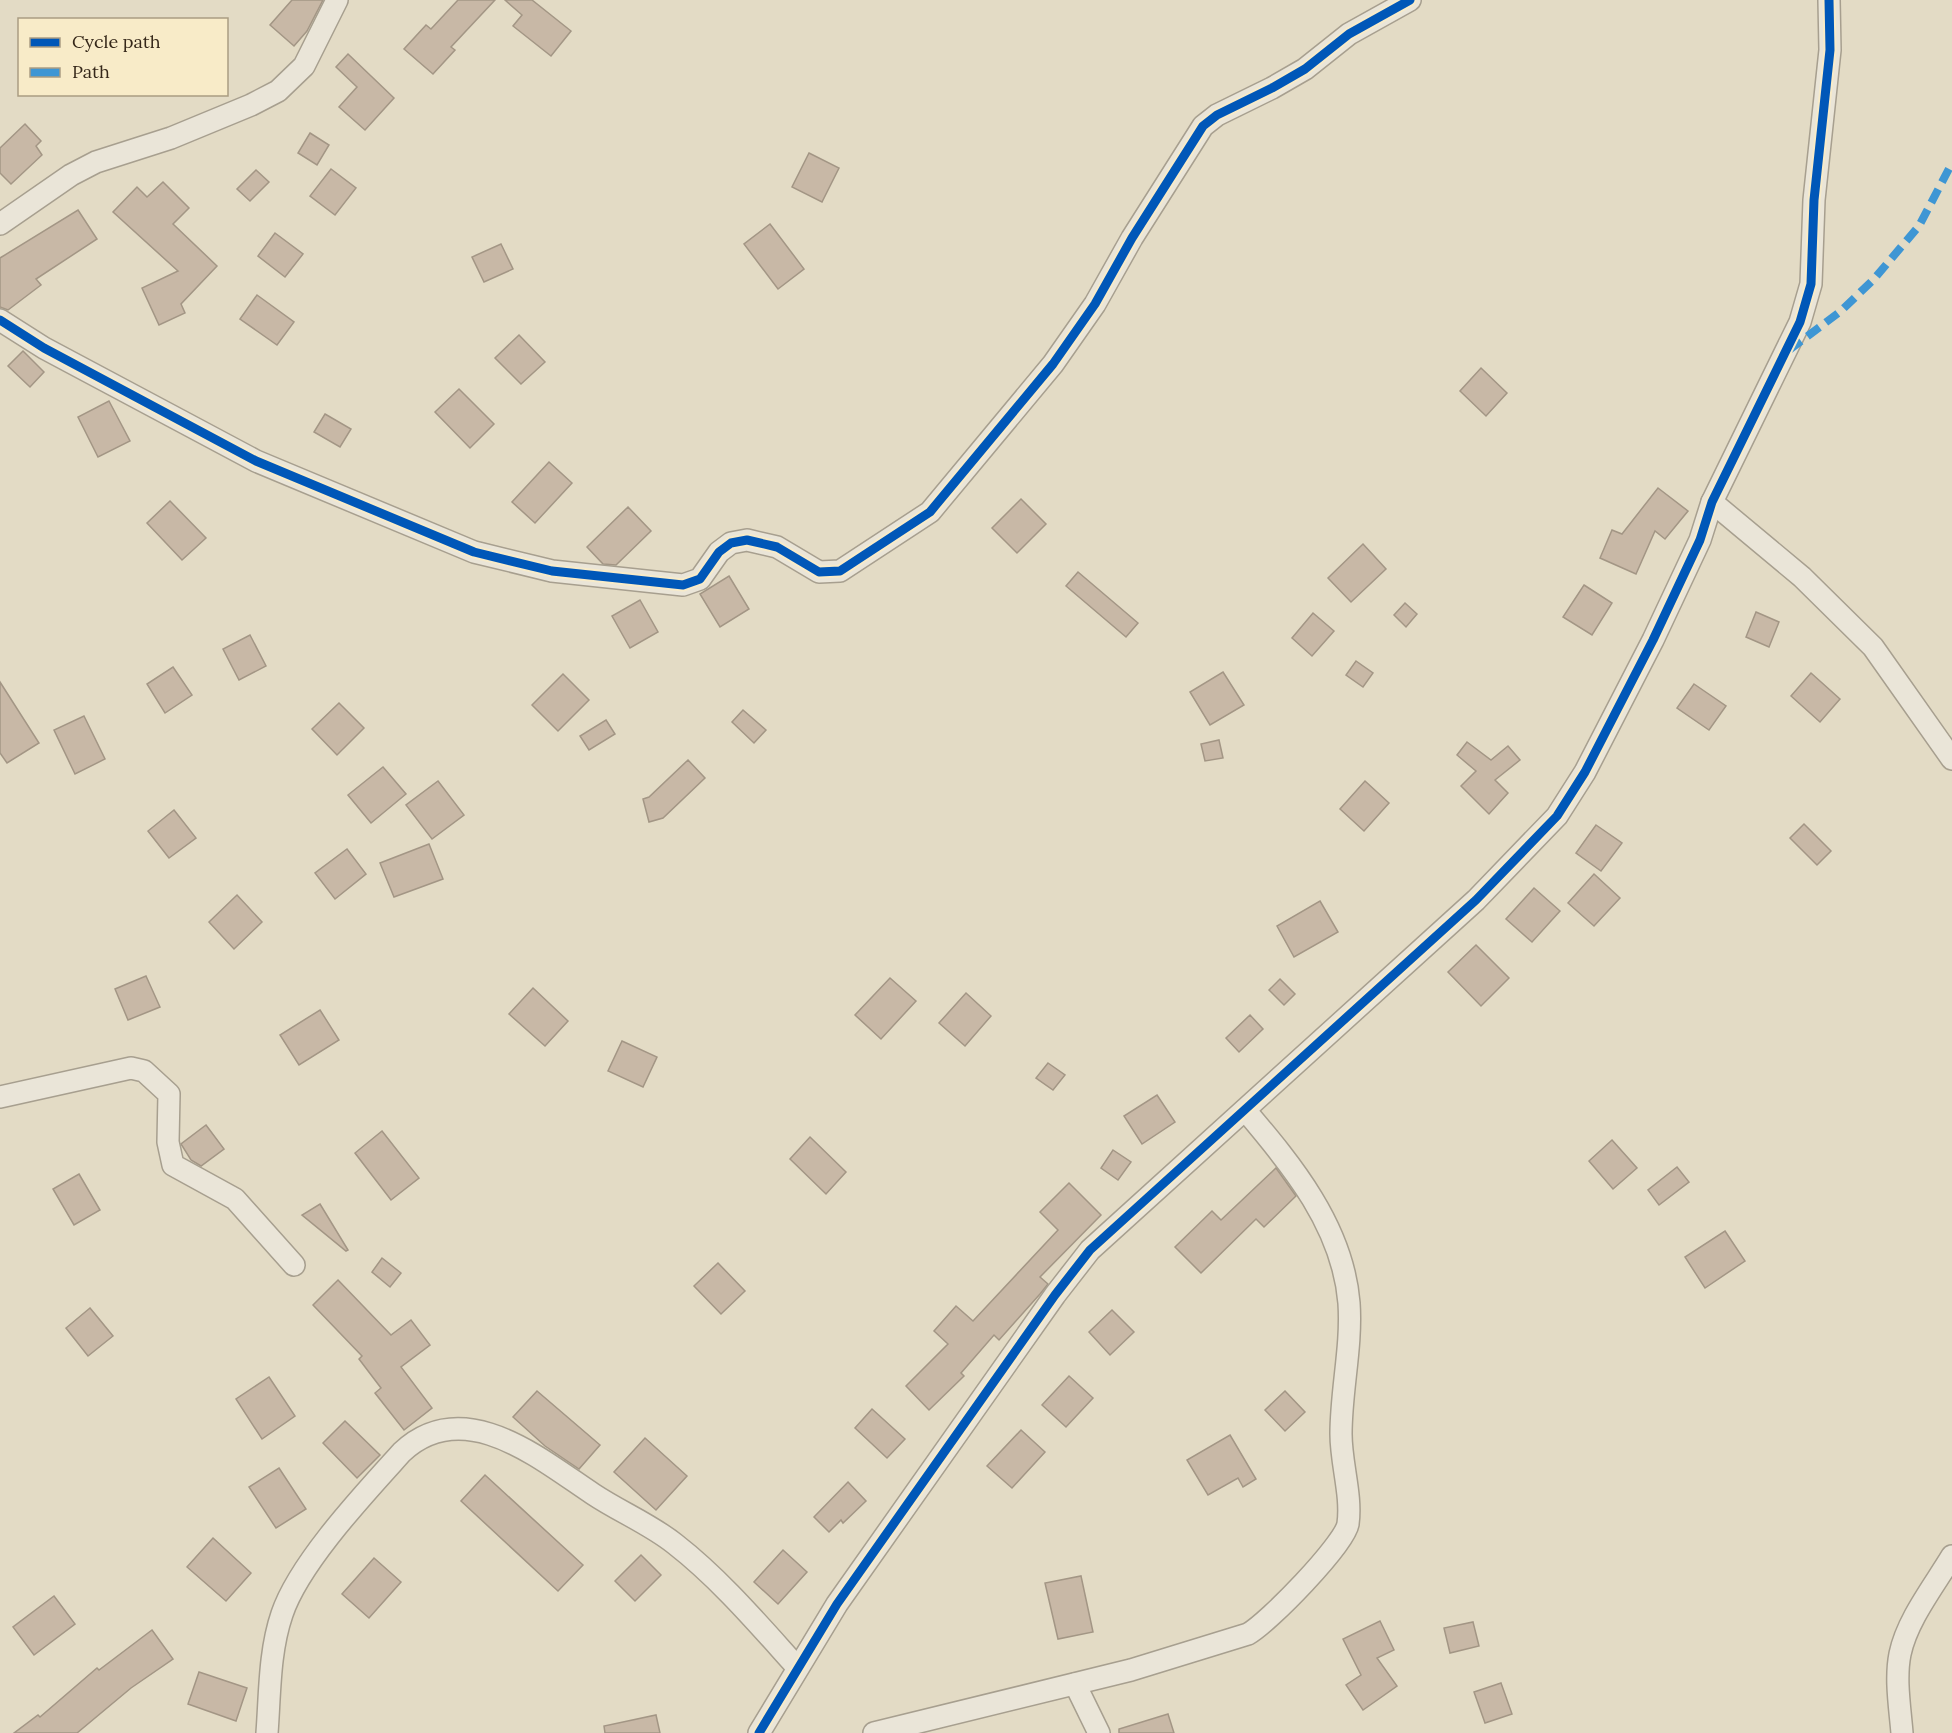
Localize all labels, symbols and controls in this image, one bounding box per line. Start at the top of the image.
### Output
legend [18,18,228,96]
text: Cycle path [72,30,161,53]
text: Path [72,60,110,83]

